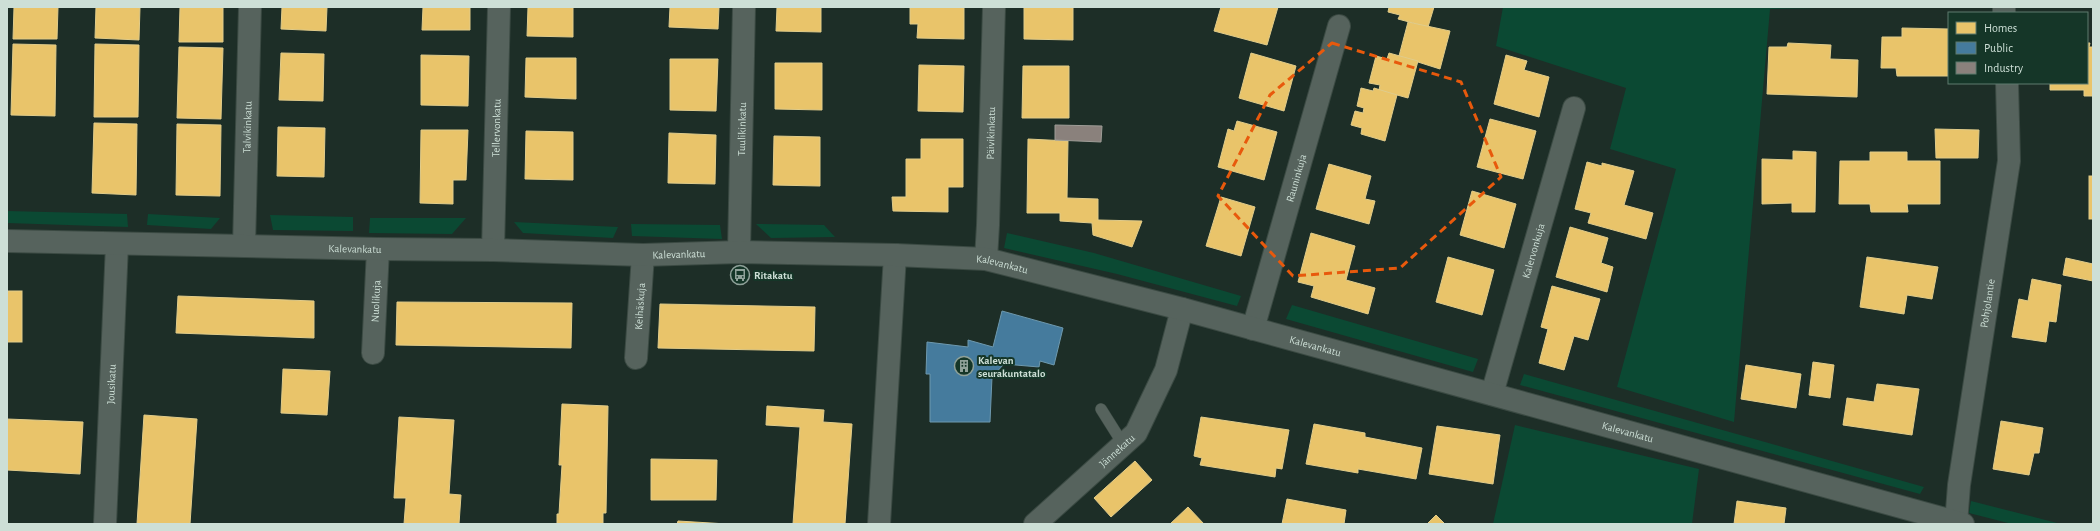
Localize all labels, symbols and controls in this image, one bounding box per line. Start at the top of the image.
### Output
legend [1948,12,2088,84]
text: Homes [1984,22,2017,34]
text: Public [1984,42,2013,54]
text: Industry [1984,62,2023,75]
street label: Tellervonkatu [490,98,502,157]
street label: Talvikinkatu [241,100,253,153]
street label: Tuulikinkatu [735,102,748,156]
street label: Päivikinkatu [984,106,997,160]
street label: Rauninkuja [1284,153,1308,203]
street label: Kalervonkuja [1520,222,1546,280]
street label: Kalevankatu [328,242,382,255]
street label: Kalevankatu [652,248,706,260]
street label: Kalevankatu [976,253,1030,275]
bus stop icon: Ritakatu [729,264,751,286]
place label: Ritakatu [754,270,793,281]
street label: Pohjolantie [1978,278,1996,329]
street label: Nuolikuja [369,280,382,323]
street label: Keihäskuja [632,282,647,330]
street label: Kalevankatu [1288,333,1343,358]
building icon: Kalevan seurakuntatalo [953,355,975,377]
place label: Kalevan seurakuntatalo [978,355,1046,379]
street label: Jousikatu [105,364,117,404]
street label: Kalevankatu [1601,419,1655,444]
street label: Jännekatu [1097,431,1137,469]

